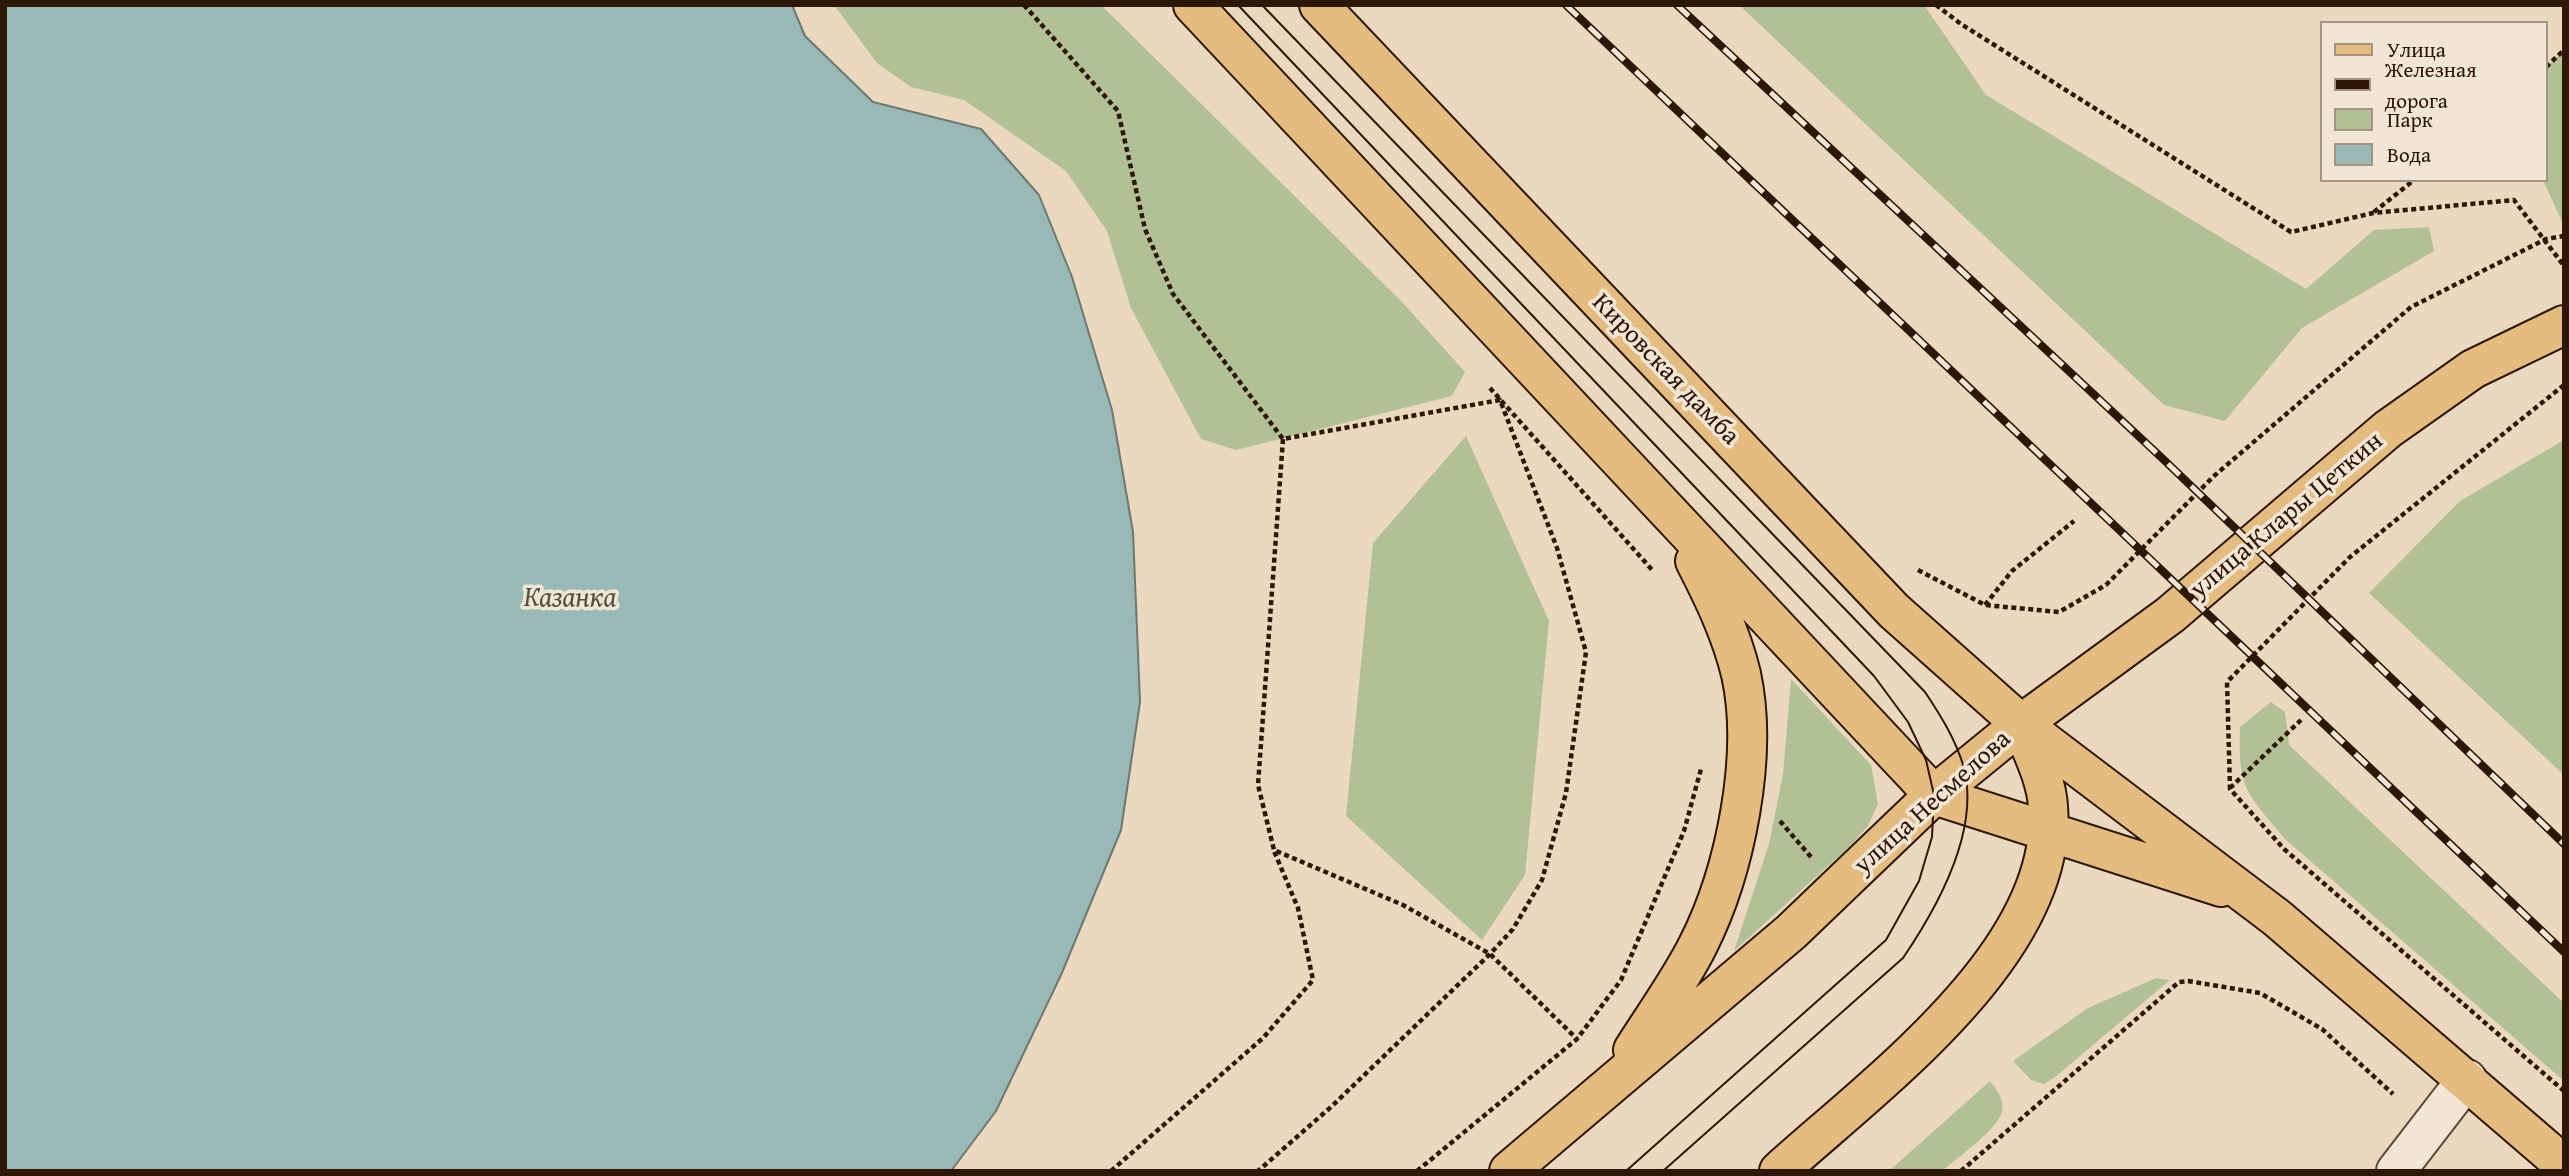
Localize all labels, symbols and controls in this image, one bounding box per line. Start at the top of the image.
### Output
legend [2320,21,2548,182]
text: Улица [2387,34,2446,65]
text: Железная дорога [2385,54,2477,116]
text: Парк [2387,104,2433,135]
text: Вода [2387,139,2431,170]
street label: Кировская дамба [1585,288,1745,452]
street label: улица Клары Цеткин [2184,426,2390,606]
water label: Казанка [524,582,616,616]
street label: улица Несмелова [1848,724,2018,882]

